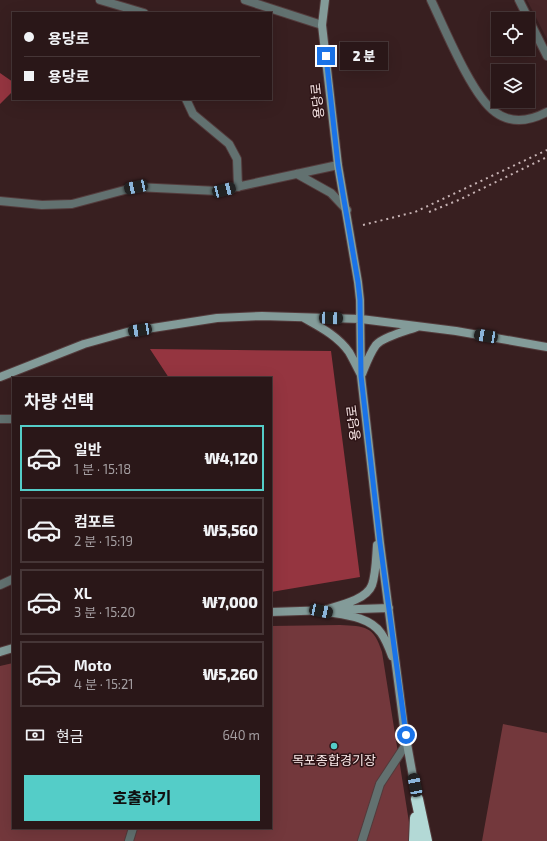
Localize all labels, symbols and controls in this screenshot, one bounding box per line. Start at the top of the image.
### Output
map controls [491,12,535,108]
button: locate [491,12,535,56]
text: 용당로 [48,29,89,47]
callout: 2 분 [340,42,388,70]
route end [317,47,335,65]
text: 2 분 [353,48,375,64]
button: layers [491,64,535,108]
text: 용당로 [48,67,89,85]
street label: 용당로 [307,82,327,120]
car [123,179,149,195]
car [211,181,237,199]
car [319,312,343,324]
car [127,322,153,338]
car [473,328,499,344]
text: 차량 선택 [24,390,94,412]
street label: 용당로 [343,404,363,442]
icon: car [26,440,62,476]
text: 일반 [74,440,102,458]
text: ₩4,120 [204,449,258,467]
text: 1 분 · 15:18 [74,461,131,477]
icon: car [26,512,62,548]
text: 컴포트 [74,512,115,530]
text: ₩5,560 [203,521,258,539]
text: 2 분 · 15:19 [74,533,133,549]
icon: car [26,584,62,620]
text: XL [74,584,92,602]
text: ₩7,000 [202,593,258,611]
car [308,603,334,619]
text: 3 분 · 15:20 [74,604,135,620]
icon: car [26,656,62,692]
text: Moto [74,656,112,674]
text: ₩5,260 [203,665,258,683]
text: 4 분 · 15:21 [74,676,133,692]
icon: cash [24,724,46,746]
route start [397,726,415,744]
text: 현금 [56,727,84,745]
text: 640 m [222,727,260,743]
marker: 목포종합경기장 [329,741,339,751]
place label: 목포종합경기장 [292,752,376,768]
car [407,772,423,798]
button: 호출하기 [24,775,260,821]

